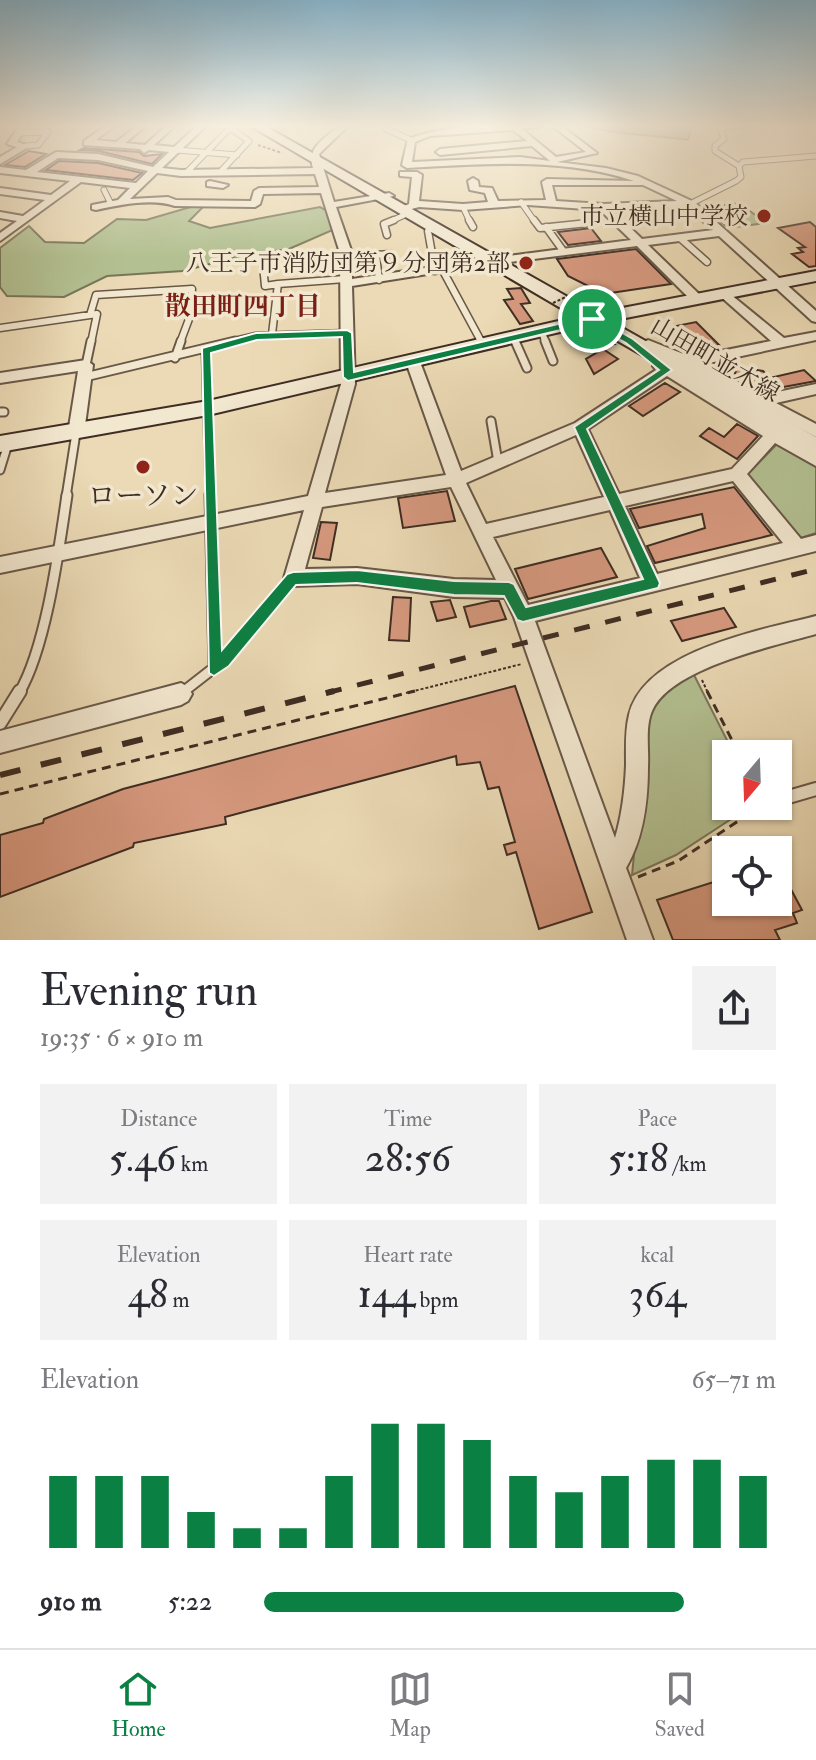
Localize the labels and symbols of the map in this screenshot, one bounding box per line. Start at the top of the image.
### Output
place label: 市立横山中学校 [580,201,748,232]
marker: 市立横山中学校 [755,207,773,225]
place label: 八王子市消防団第９分団第2部 [186,248,510,279]
marker: 八王子市消防団第９分団第2部 [517,254,535,272]
pin [558,285,626,353]
district label: 散田町四丁目 [165,291,321,323]
street label: 山田町並木線 [645,311,785,409]
marker: ローソン [134,458,152,476]
place label: ローソン [88,479,198,514]
north arrow [712,740,792,820]

